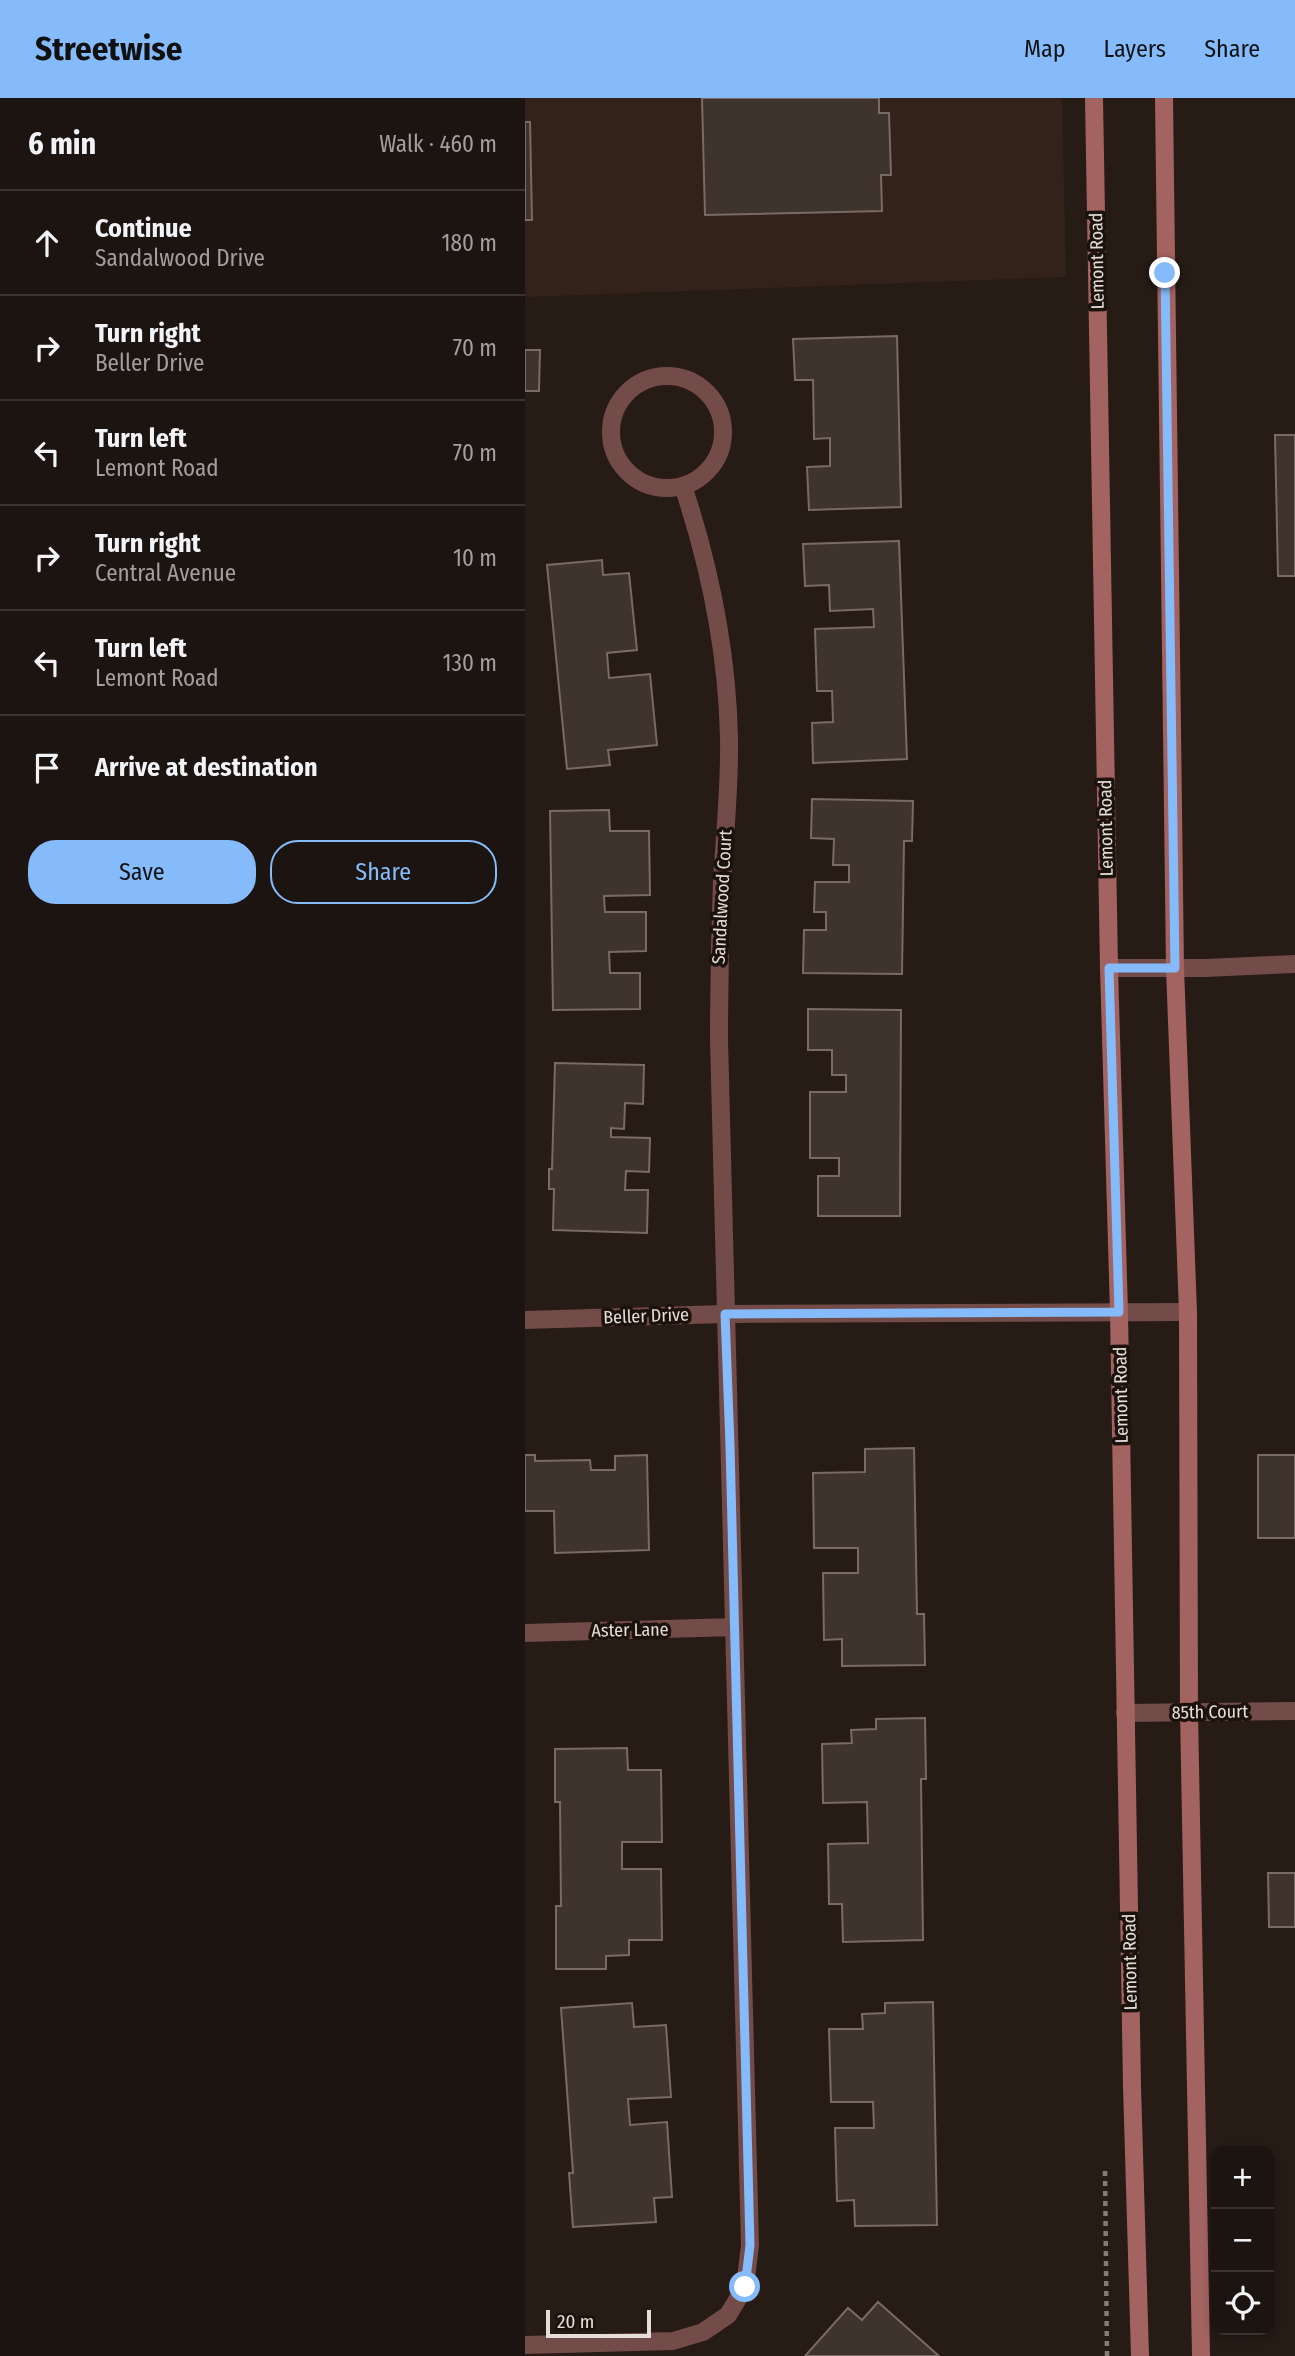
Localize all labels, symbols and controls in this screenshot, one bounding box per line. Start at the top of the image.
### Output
text: Streetwise [35,29,182,69]
text: Map [1024,35,1066,63]
text: Layers [1104,35,1166,63]
text: Share [1204,35,1260,63]
text: 6 min [28,126,96,162]
text: Walk · 460 m [379,130,497,158]
street label: Lemont Road [1085,212,1109,310]
text: Continue [95,213,192,244]
icon: ahead [28,224,66,262]
text: 180 m [441,229,497,257]
text: Sandalwood Drive [95,244,265,272]
route end [1149,257,1180,288]
text: Turn right [95,318,201,349]
icon: right [28,329,66,367]
text: 70 m [453,334,497,362]
text: Beller Drive [95,349,204,377]
text: Turn left [95,423,187,454]
icon: left [28,434,66,472]
text: 70 m [453,439,497,467]
text: Lemont Road [95,454,219,482]
text: Turn right [95,528,201,559]
icon: right [28,539,66,577]
text: 10 m [453,544,497,572]
text: Central Avenue [95,559,236,587]
text: Turn left [95,633,187,664]
icon: left [28,644,66,682]
text: 130 m [443,649,497,677]
text: Lemont Road [95,664,219,692]
icon: arrive [28,749,66,787]
text: Arrive at destination [95,752,318,783]
street label: Lemont Road [1094,779,1118,877]
street label: Sandalwood Court [707,829,737,965]
button: Save [28,840,256,904]
button: Share [270,840,497,904]
street label: Beller Drive [603,1304,689,1328]
street label: Lemont Road [1109,1346,1133,1444]
street label: Aster Lane [591,1618,669,1642]
street label: 85th Court [1172,1700,1249,1724]
street label: Lemont Road [1118,1913,1142,2011]
map controls [1211,2146,1274,2335]
button: + [1211,2146,1274,2209]
button: − [1211,2209,1274,2272]
route start [729,2271,760,2302]
button: locate [1211,2272,1274,2335]
scale bar [546,2307,651,2339]
text: 20 m [557,2310,594,2333]

